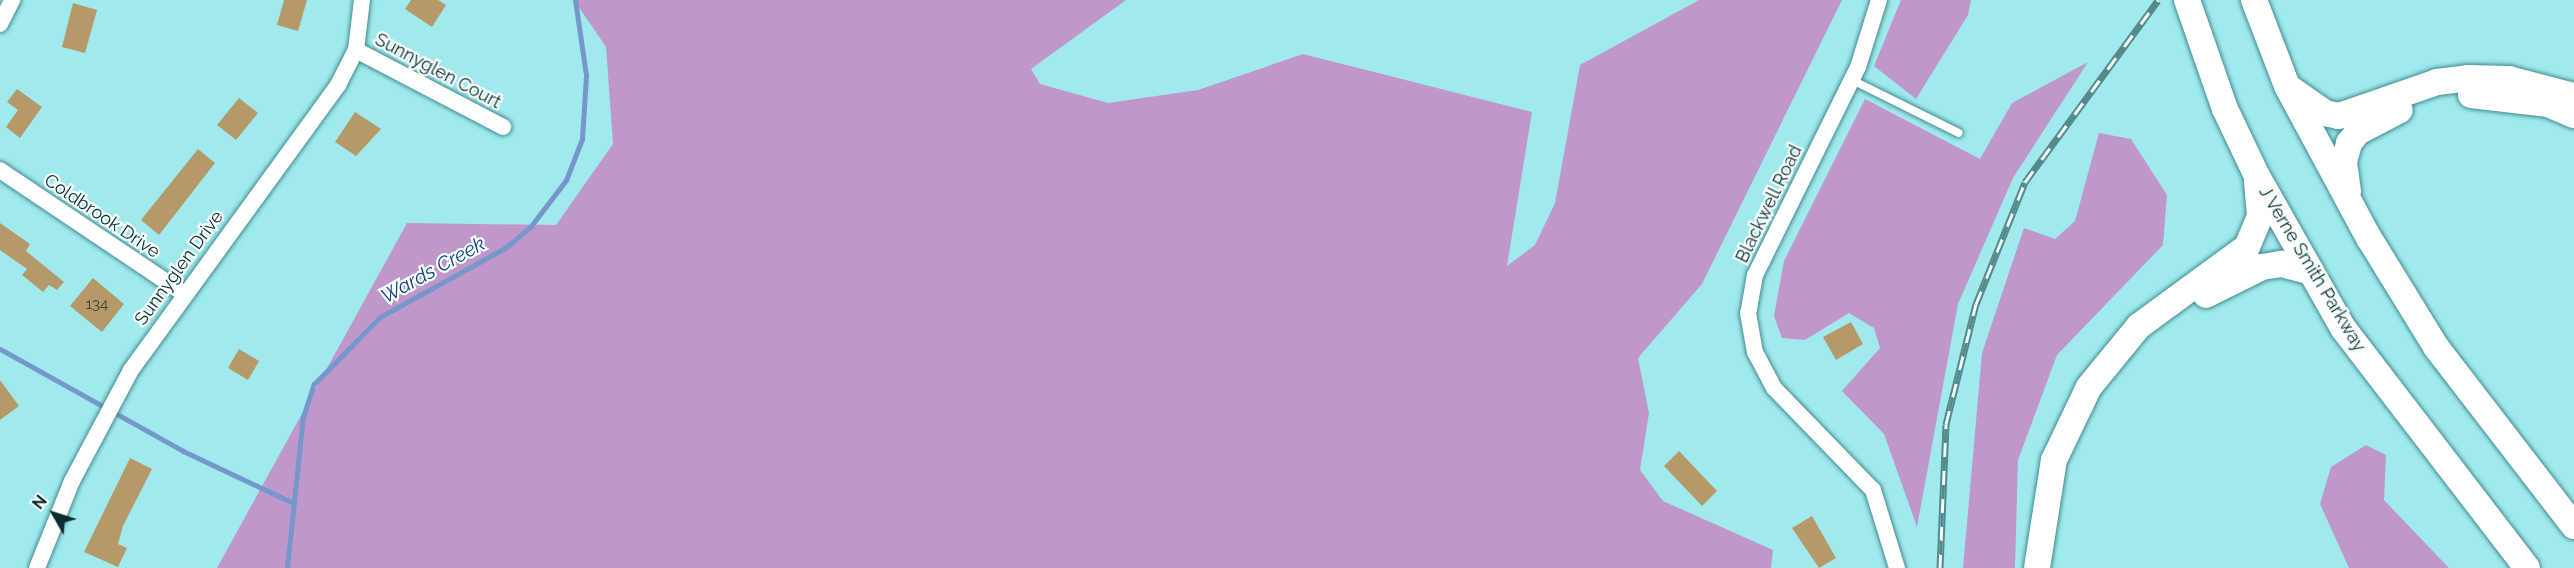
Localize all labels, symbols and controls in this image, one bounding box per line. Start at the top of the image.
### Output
street label: Sunnyglen Court [371,29,505,113]
street label: Blackwell Road [1731,141,1807,267]
street label: Coldbrook Drive [40,169,164,263]
street label: J Verne Smith Parkway [2254,182,2370,356]
street label: Sunnyglen Drive [130,206,228,330]
water label: Wards Creek [377,232,489,308]
house number: 134 [86,296,108,314]
north arrow [24,484,84,544]
text: N [28,492,51,513]

